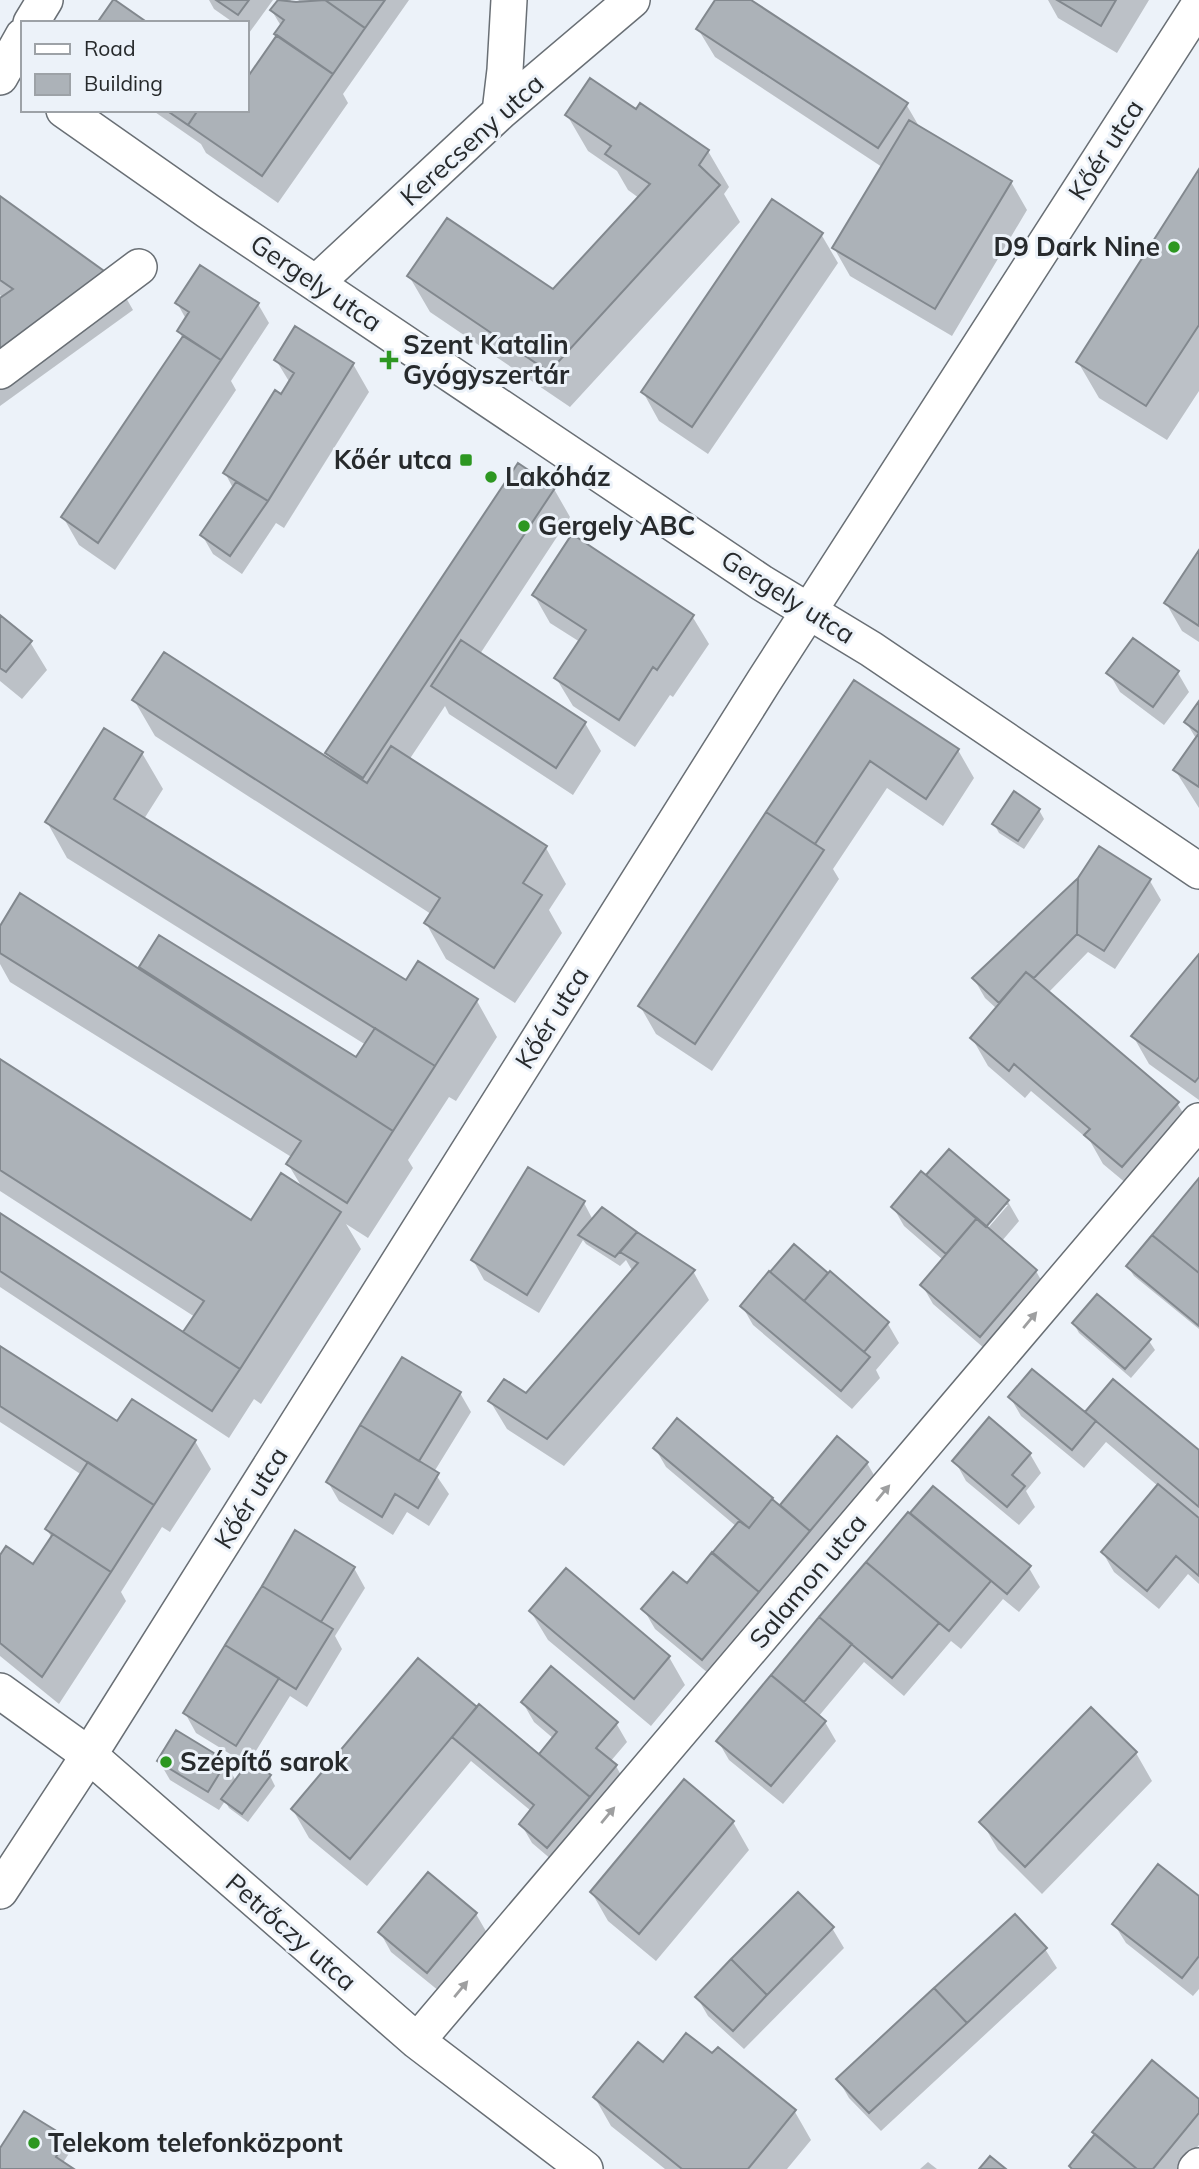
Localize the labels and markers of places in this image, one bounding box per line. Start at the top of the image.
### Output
place label: D9 Dark Nine [993,230,1160,263]
marker: D9 Dark Nine [1166,239,1182,255]
place label: Szent Katalin Gyógyszertár [403,328,570,391]
marker: Szent Katalin Gyógyszertár [381,352,397,368]
place label: Kőér utca [334,443,452,476]
marker: Kőér utca [458,452,474,468]
place label: Lakóház [505,460,611,493]
marker: Lakóház [483,469,499,485]
place label: Gergely ABC [538,509,695,542]
marker: Gergely ABC [516,518,532,534]
place label: Szépítő sarok [180,1745,349,1778]
marker: Szépítő sarok [158,1754,174,1770]
place label: Telekom telefonközpont [48,2126,343,2159]
marker: Telekom telefonközpont [26,2135,42,2151]

